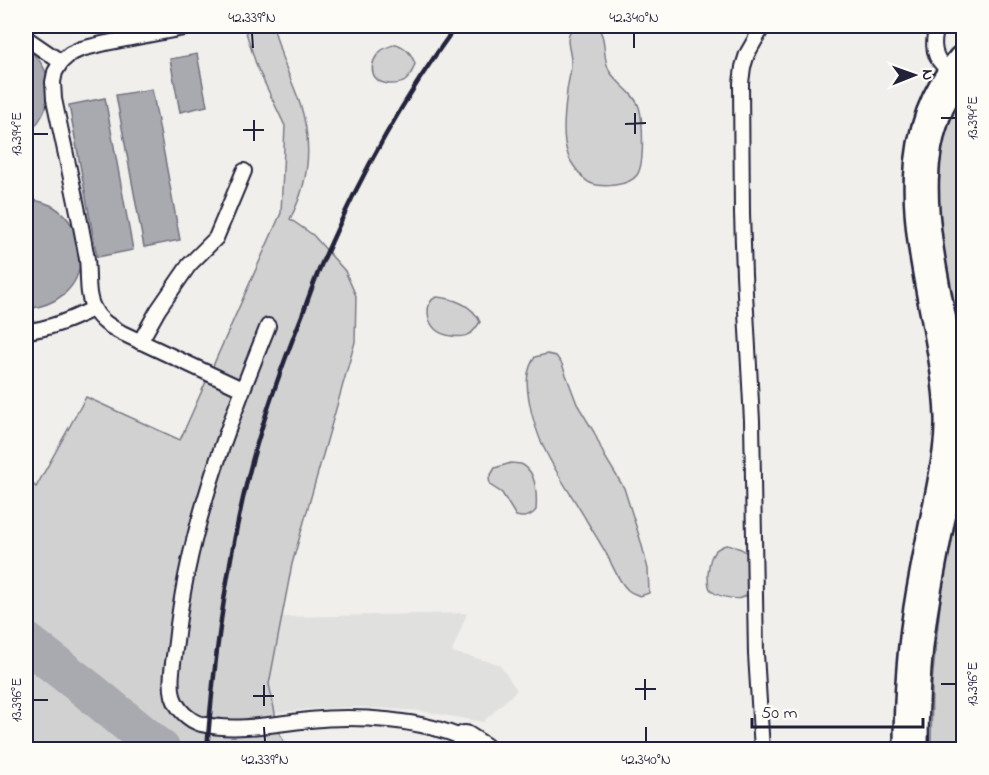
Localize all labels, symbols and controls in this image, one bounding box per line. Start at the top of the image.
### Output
text: 42.339°N [228,7,276,29]
text: 42.340°N [609,7,659,29]
north arrow [884,45,944,105]
text: N [915,69,939,81]
text: 13.394°E [962,96,984,140]
text: 13.394°E [6,112,28,156]
text: 13.396°E [962,662,984,706]
text: 13.396°E [6,678,28,722]
scale bar [752,691,923,729]
text: 50 m [761,701,798,727]
text: 42.339°N [241,749,289,771]
text: 42.340°N [621,749,671,771]

